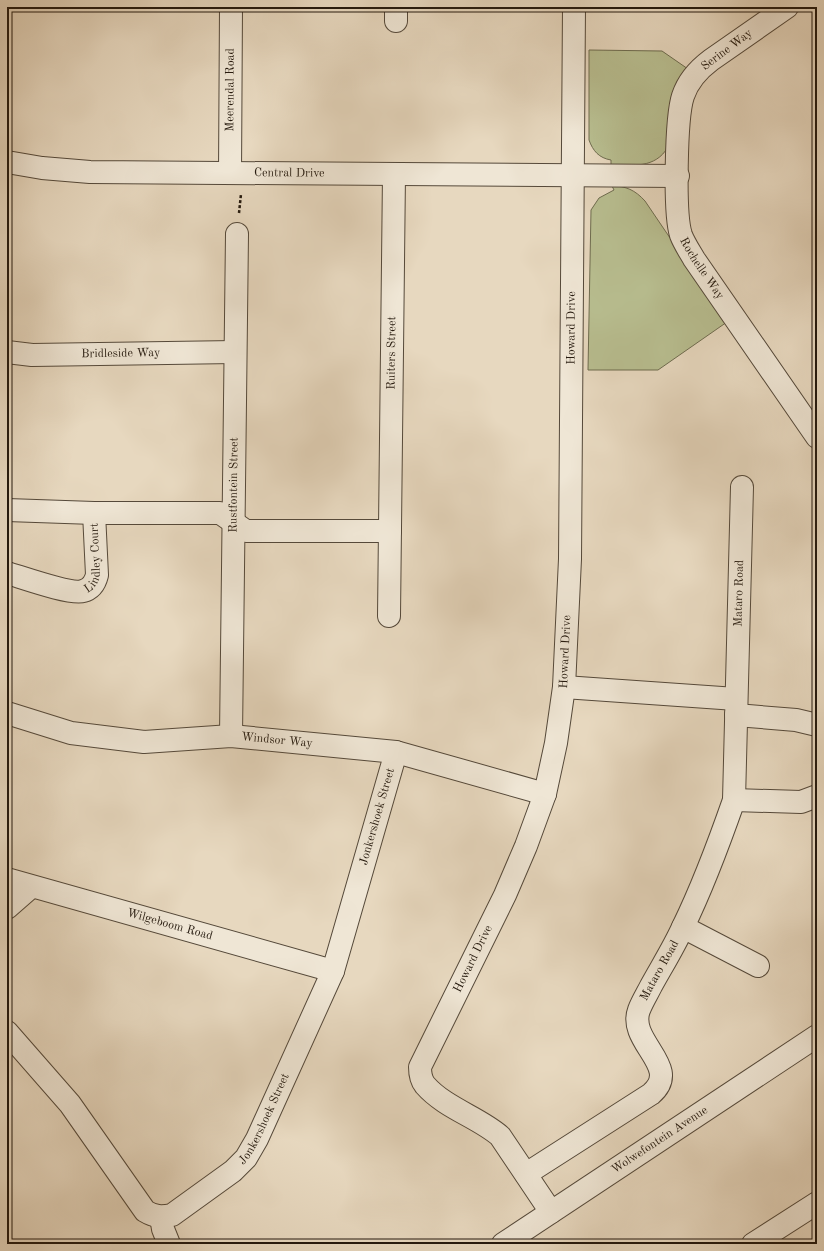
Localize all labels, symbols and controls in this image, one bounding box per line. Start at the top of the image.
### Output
street label: Serine Way [699,27,755,73]
street label: Meerendal Road [224,48,237,132]
street label: Central Drive [254,167,325,180]
street label: Rochelle Way [677,236,726,302]
street label: Howard Drive [565,291,578,365]
street label: Ruiters Street [386,316,398,390]
street label: Bridleside Way [81,347,161,360]
street label: Rustfontein Street [227,437,241,533]
street label: Lindley Court [82,523,103,596]
street label: Mataro Road [732,560,746,627]
street label: Howard Drive [558,614,573,689]
street label: Windsor Way [241,731,314,750]
street label: Jonkershoek Street [358,767,397,866]
street label: Wilgeboom Road [125,907,214,943]
street label: Howard Drive [452,923,495,995]
street label: Mataro Road [638,938,681,1003]
street label: Jonkershoek Street [237,1072,292,1167]
street label: Wolwefontein Avenue [609,1104,710,1176]

